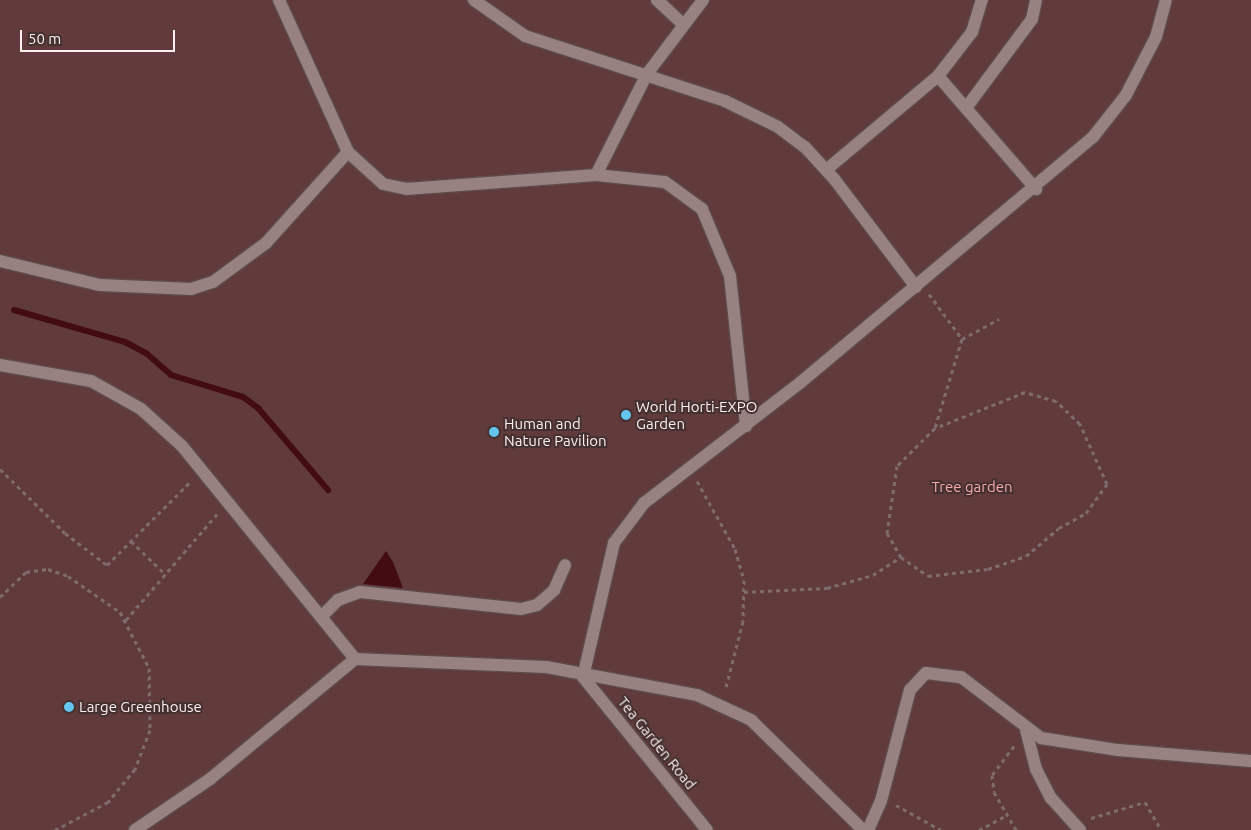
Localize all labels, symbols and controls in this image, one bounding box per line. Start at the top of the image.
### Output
scale bar [22,20,178,52]
text: 50 m [28,30,61,47]
place label: World Horti-EXPO Garden [636,397,757,432]
marker: World Horti-EXPO Garden [620,409,632,421]
place label: Human and Nature Pavilion [504,414,607,449]
marker: Human and Nature Pavilion [488,426,500,438]
park label: Tree garden [931,478,1013,496]
street label: Tea Garden Road [614,693,700,793]
place label: Large Greenhouse [79,698,202,716]
marker: Large Greenhouse [63,701,75,713]

